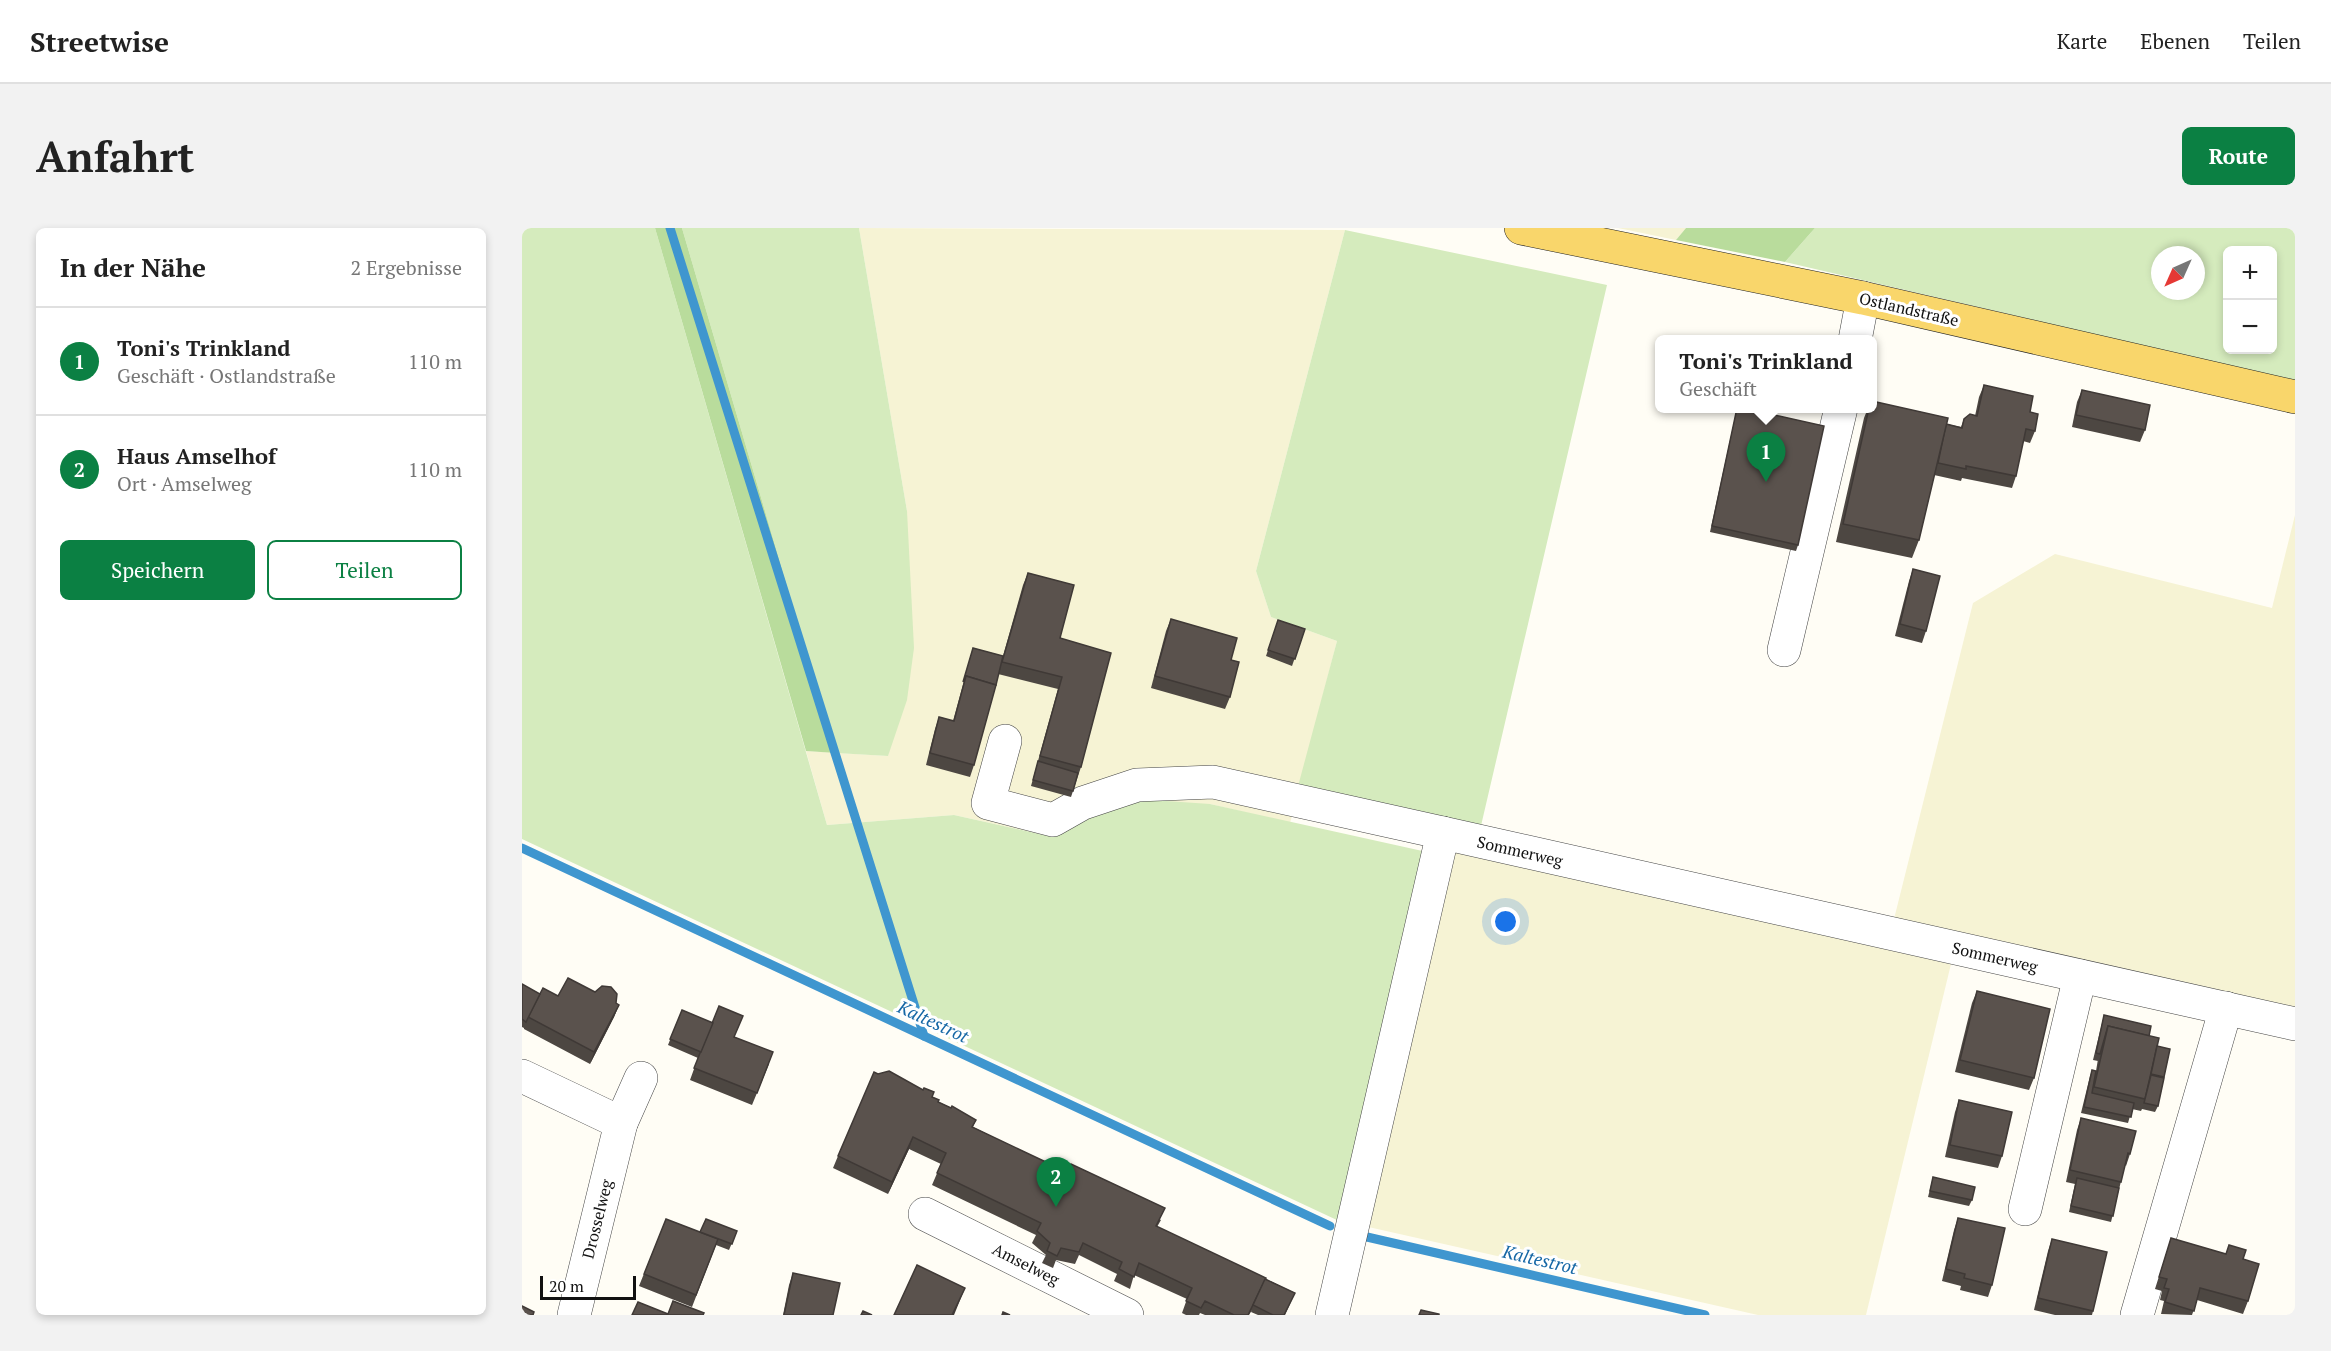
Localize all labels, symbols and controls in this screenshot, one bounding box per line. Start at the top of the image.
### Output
text: Streetwise [30,23,169,60]
text: Karte [2057,27,2107,55]
text: Ebenen [2140,27,2210,55]
text: Teilen [2243,27,2301,55]
button: Route [2182,127,2295,185]
text: Anfahrt [36,128,194,184]
north arrow [2151,246,2205,300]
map controls [2223,246,2277,354]
button: + [2223,246,2277,300]
text: In der Nähe [60,250,206,284]
text: 2 Ergebnisse [350,254,462,281]
street label: Ostlandstraße [1857,287,1961,331]
button: − [2223,300,2277,354]
text: Toni's Trinkland [117,333,291,362]
popup [1655,335,1877,413]
text: Toni's Trinkland [1679,346,1853,375]
text: 1 [74,348,85,375]
text: 110 m [408,348,462,375]
text: Geschäft · Ostlandstraße [117,362,336,389]
text: Geschäft [1679,375,1757,402]
pin: 1 [1746,432,1786,482]
text: Haus Amselhof [117,441,276,470]
text: 2 [74,456,85,483]
text: 110 m [408,456,462,483]
text: Ort · Amselweg [117,470,252,497]
button: Speichern [60,540,255,600]
button: Teilen [267,540,462,600]
street label: Sommerweg [1475,830,1566,872]
your location [1491,907,1520,936]
street label: Sommerweg [1950,936,2041,978]
water label: Kaltestrot [893,994,974,1048]
pin: 2 [1036,1158,1076,1207]
street label: Drosselweg [577,1176,618,1261]
street label: Amselweg [989,1238,1064,1291]
water label: Kaltestrot [1500,1239,1581,1279]
scale bar [540,1273,636,1300]
text: 20 m [549,1275,584,1297]

